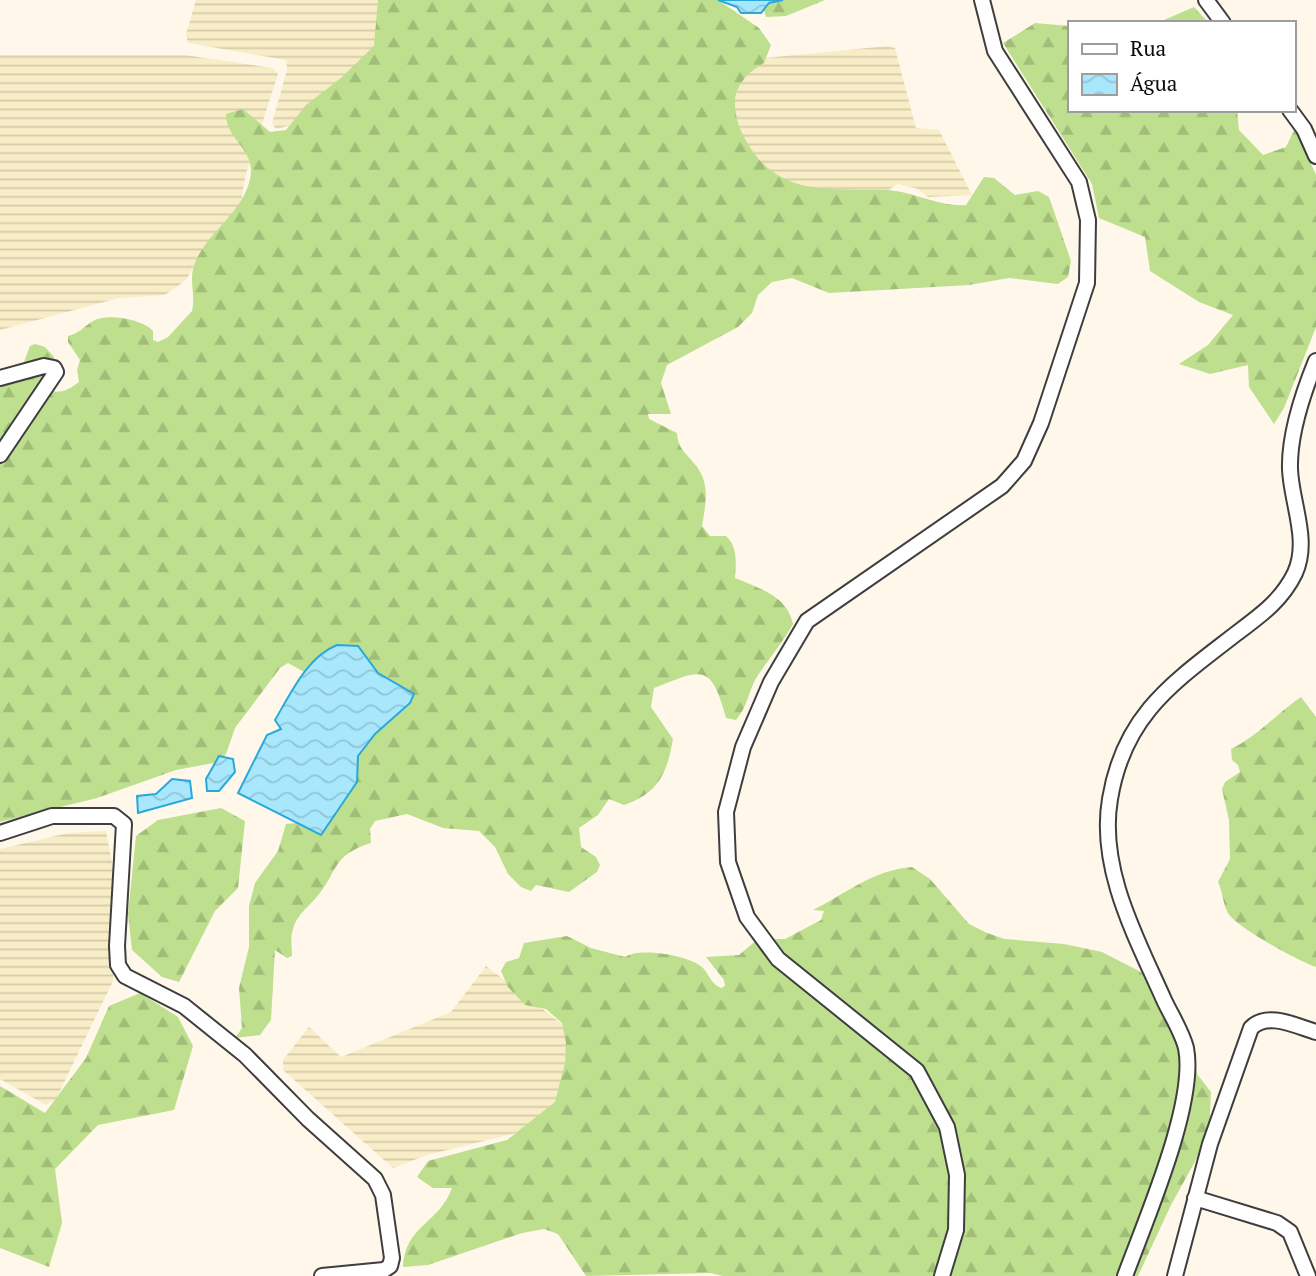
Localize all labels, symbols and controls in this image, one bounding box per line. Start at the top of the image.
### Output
legend [1068,21,1295,112]
text: Rua [1130,34,1166,62]
text: Água [1130,69,1178,97]

